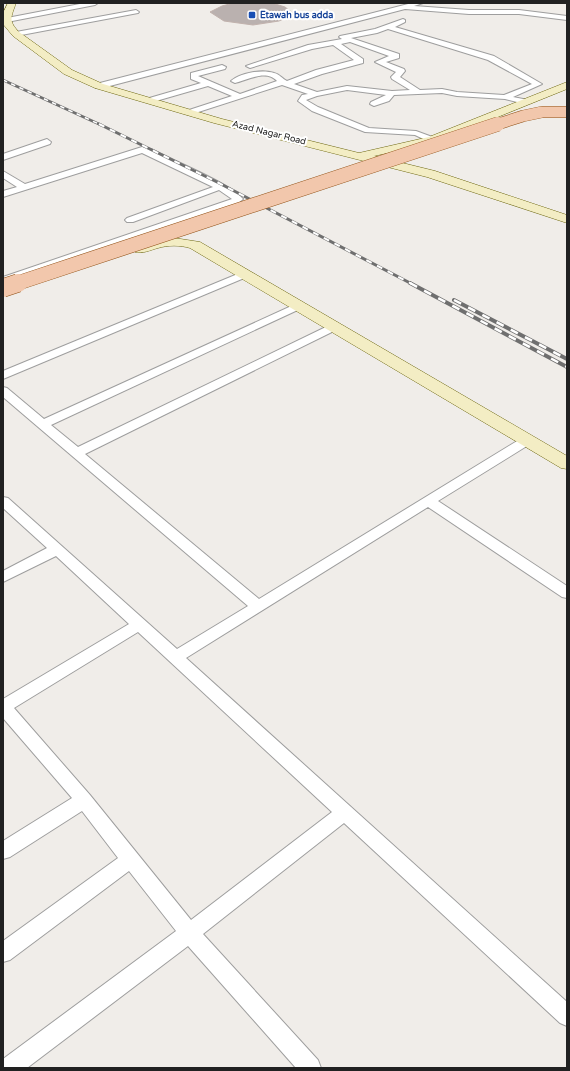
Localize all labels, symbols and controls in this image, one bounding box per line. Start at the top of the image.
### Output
marker: Etawah bus adda [247,10,257,20]
place label: Etawah bus adda [260,10,333,21]
street label: Azad Nagar Road [231,119,307,147]

